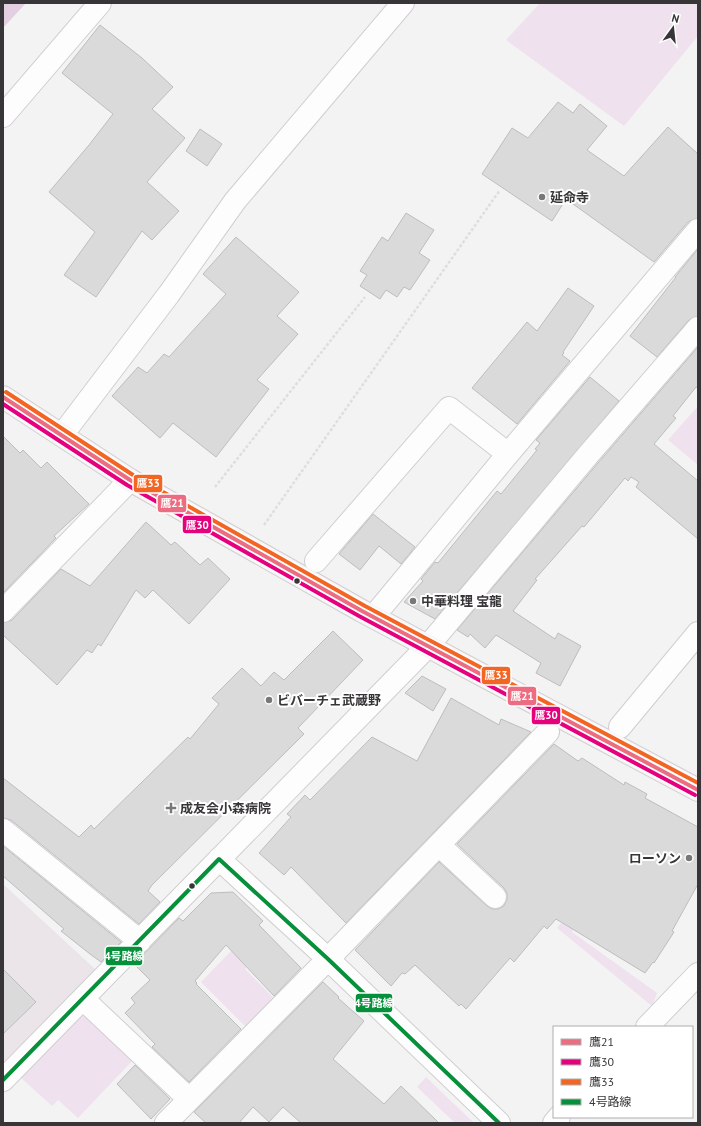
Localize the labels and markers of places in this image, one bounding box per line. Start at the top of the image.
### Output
place label: 延命寺 [550,189,589,206]
marker: 延命寺 [537,192,547,202]
unlabelled marker [292,576,302,586]
place label: 中華料理 宝龍 [421,593,502,610]
marker: 中華料理 宝龍 [408,596,418,606]
place label: ビバーチェ武蔵野 [277,692,381,709]
marker: ビバーチェ武蔵野 [264,695,274,705]
place label: 成友会小森病院 [180,800,271,817]
marker: 成友会小森病院 [165,802,177,814]
place label: ローソン [629,850,681,867]
marker: ローソン [684,853,694,863]
unlabelled marker [187,881,197,891]

